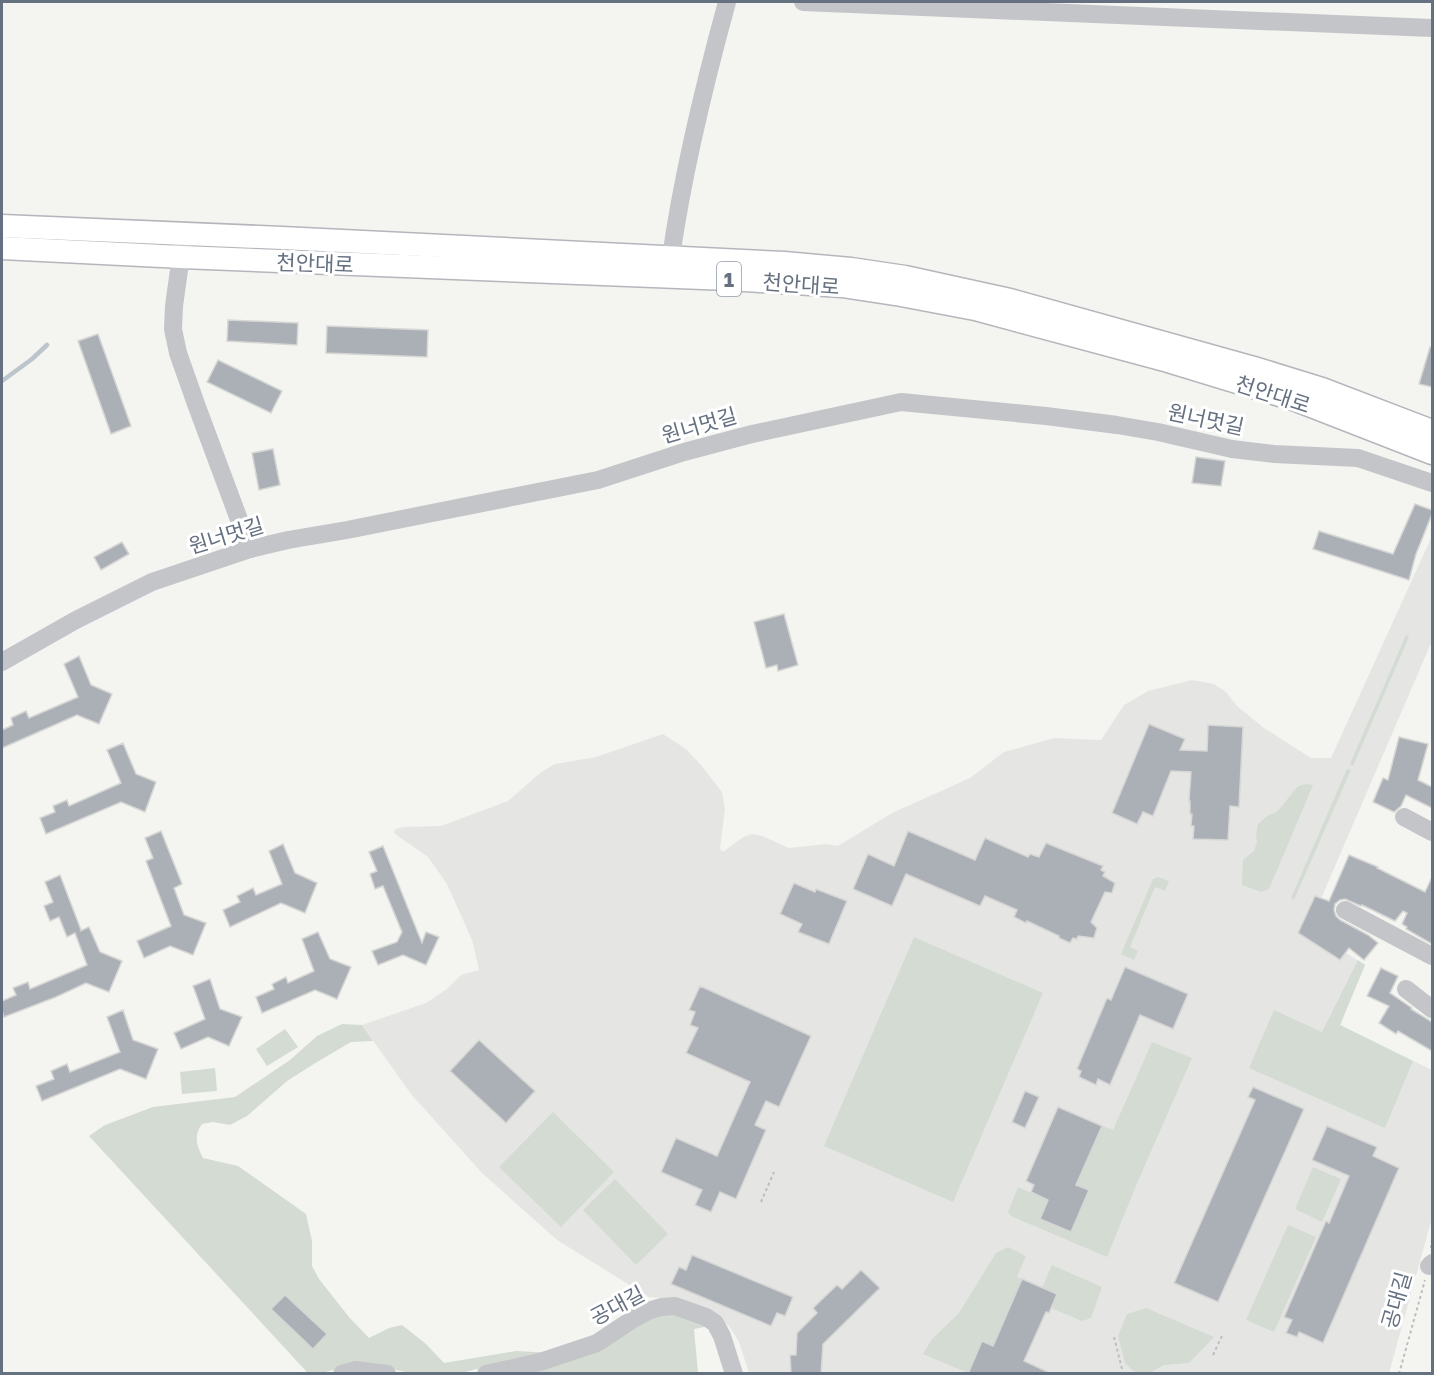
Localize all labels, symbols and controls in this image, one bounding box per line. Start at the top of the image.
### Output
street label: 천안대로 [276,249,354,277]
road number: 1 [717,262,741,296]
street label: 천안대로 [762,268,840,300]
street label: 천안대로 [1232,370,1314,418]
street label: 원너멋길 [1166,398,1246,440]
street label: 원너멋길 [658,402,740,448]
street label: 원너멋길 [185,511,267,559]
street label: 공대길 [1376,1269,1416,1331]
street label: 공대길 [585,1280,649,1330]

